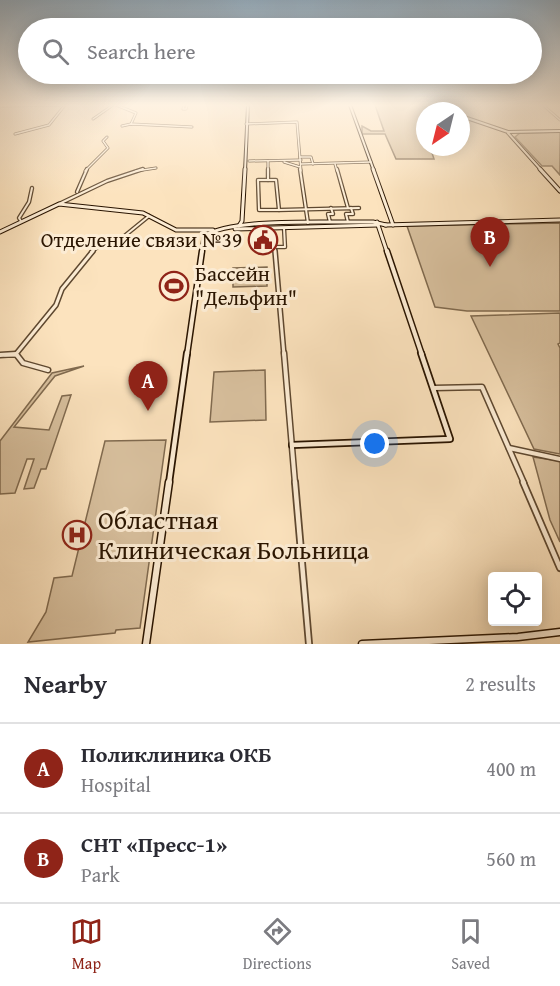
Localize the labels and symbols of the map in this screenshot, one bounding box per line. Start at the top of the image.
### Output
north arrow [416,102,470,156]
pin: B [470,218,510,267]
place label: Отделение связи №39 [41,224,242,255]
public building icon: Отделение связи №39 [247,224,279,256]
place label: Бассейн "Дельфин" [195,258,297,313]
sports icon: Бассейн "Дельфин" [158,270,190,302]
pin: A [128,362,168,411]
your location [360,429,389,458]
place label: Областная Клиническая Больница [98,500,370,569]
hospital icon: Областная Клиническая Больница [61,519,93,551]

